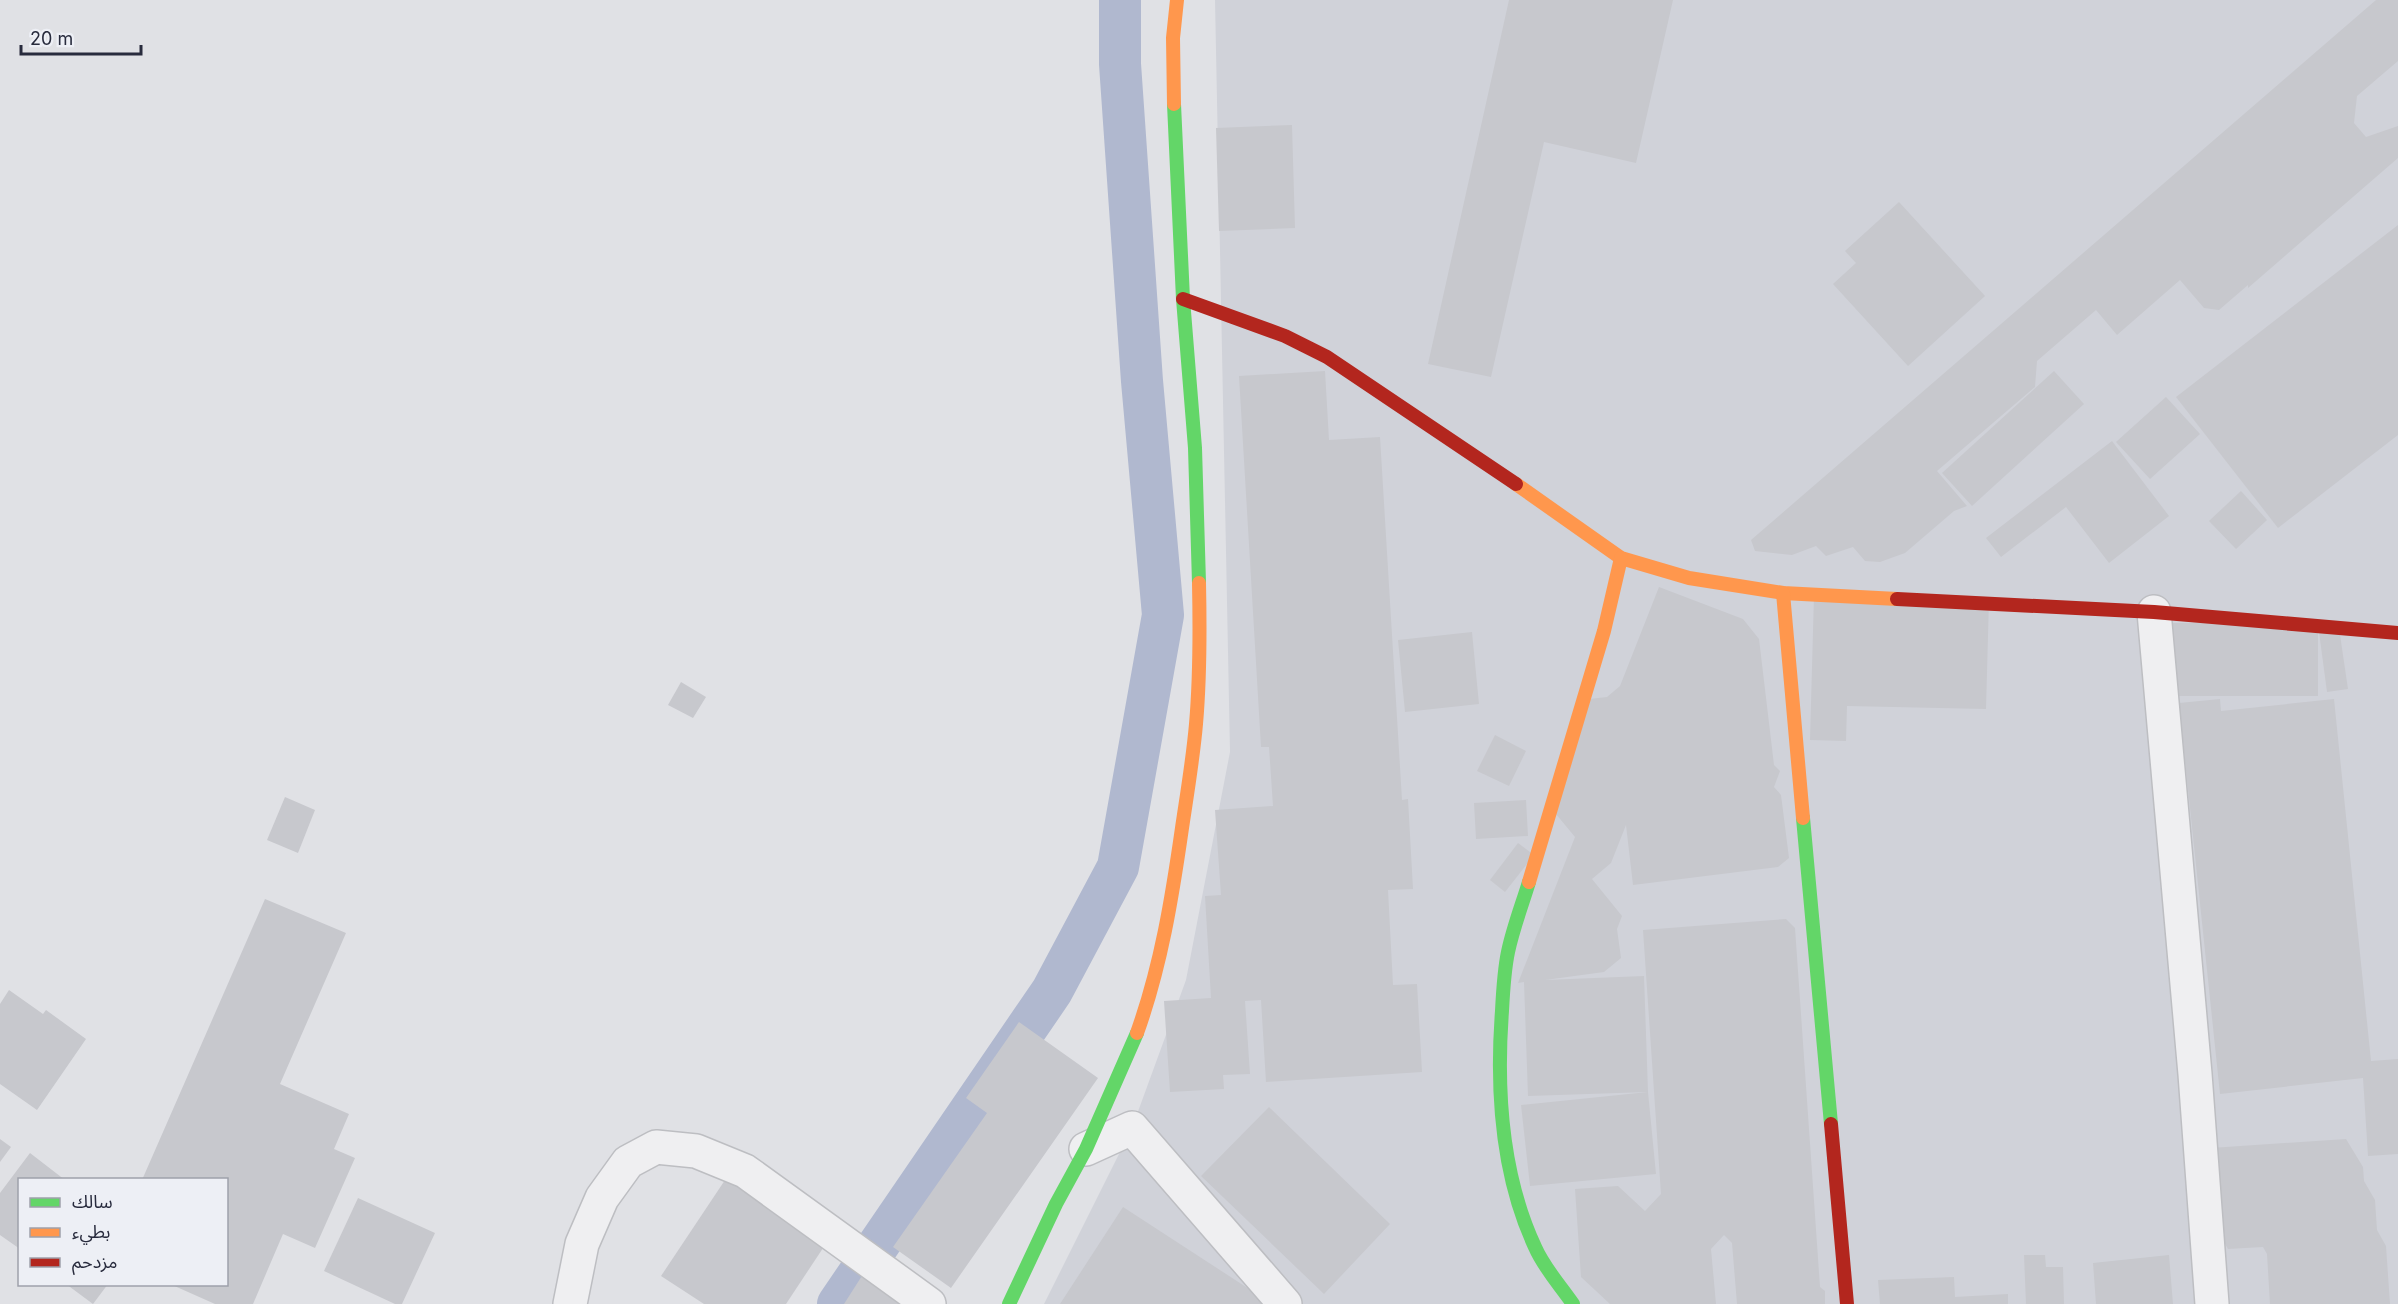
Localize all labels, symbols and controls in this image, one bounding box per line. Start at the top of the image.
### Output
scale bar [21,18,141,56]
text: 20 m [30,28,73,49]
legend [18,1178,228,1286]
text: سالك [72,1191,113,1212]
text: بطيء [72,1221,110,1245]
text: مزدحم [72,1251,117,1275]

